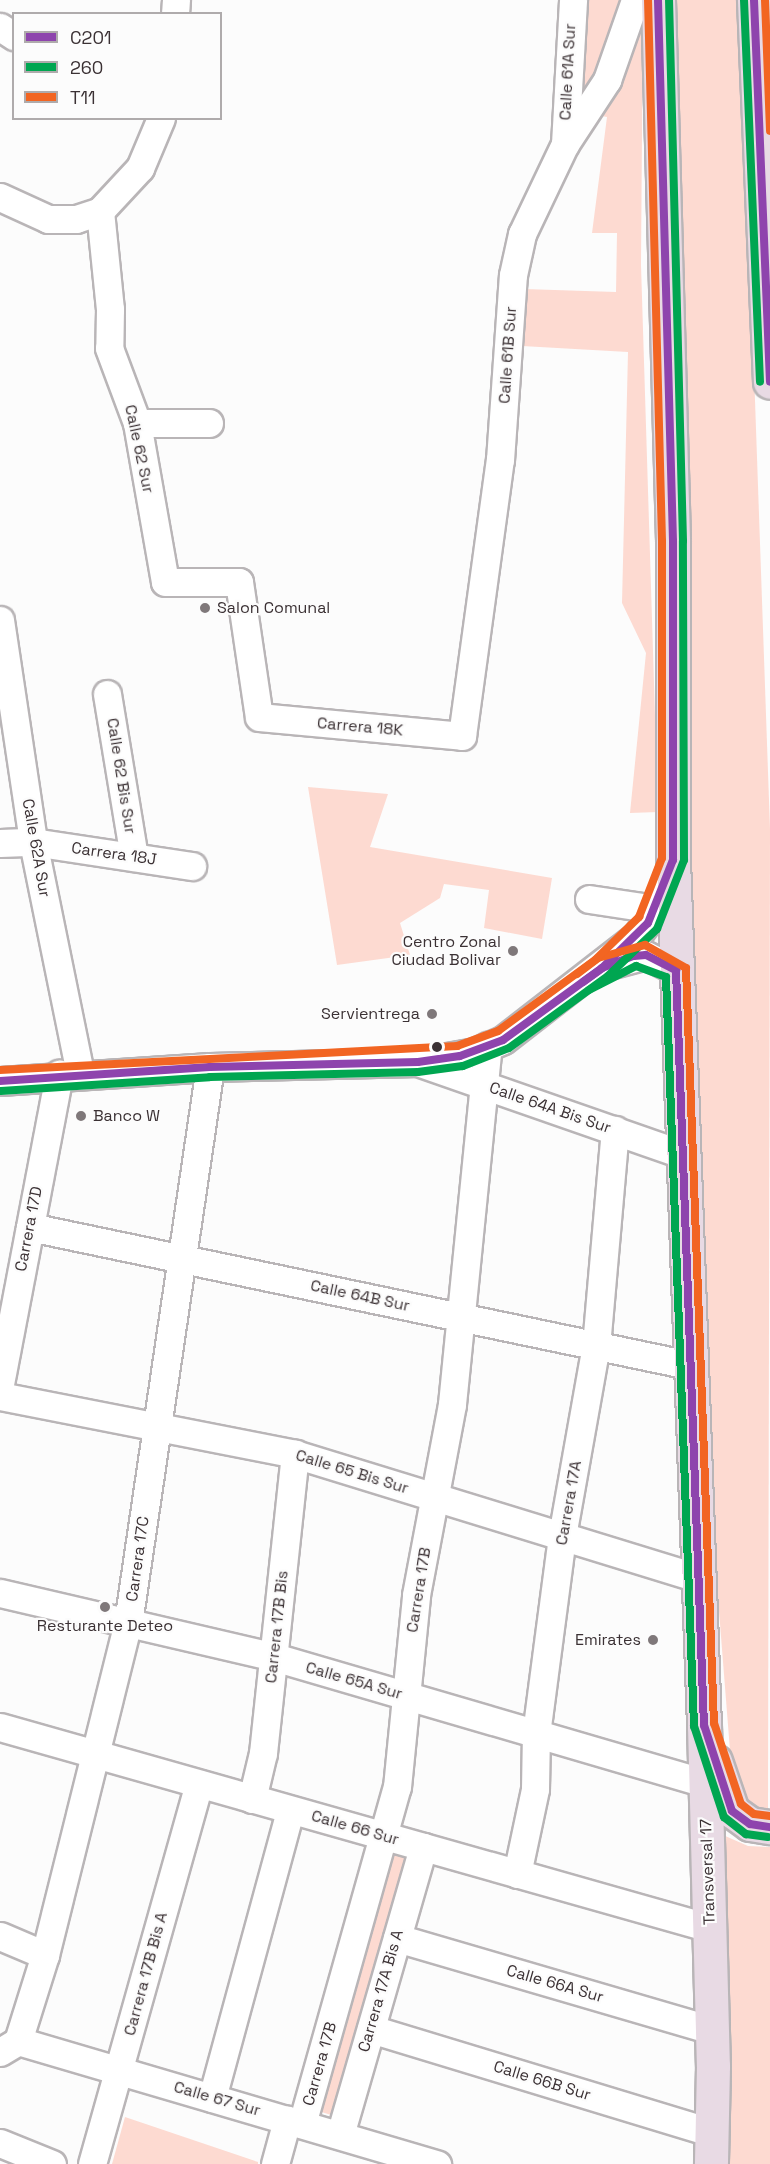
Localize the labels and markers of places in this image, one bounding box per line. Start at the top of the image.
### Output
place label: Salon Comunal [217,598,330,618]
marker: Salon Comunal [198,601,212,615]
place label: Centro Zonal Ciudad Bolivar [391,932,501,970]
marker: Centro Zonal Ciudad Bolivar [506,944,520,958]
place label: Servientrega [321,1004,420,1024]
marker: Servientrega [425,1007,439,1021]
unlabelled marker [431,1041,443,1053]
place label: Banco W [93,1106,160,1126]
marker: Banco W [74,1109,88,1123]
marker: Resturante Deteo [98,1600,112,1614]
place label: Resturante Deteo [37,1616,173,1636]
place label: Emirates [575,1630,641,1650]
marker: Emirates [646,1633,660,1647]

